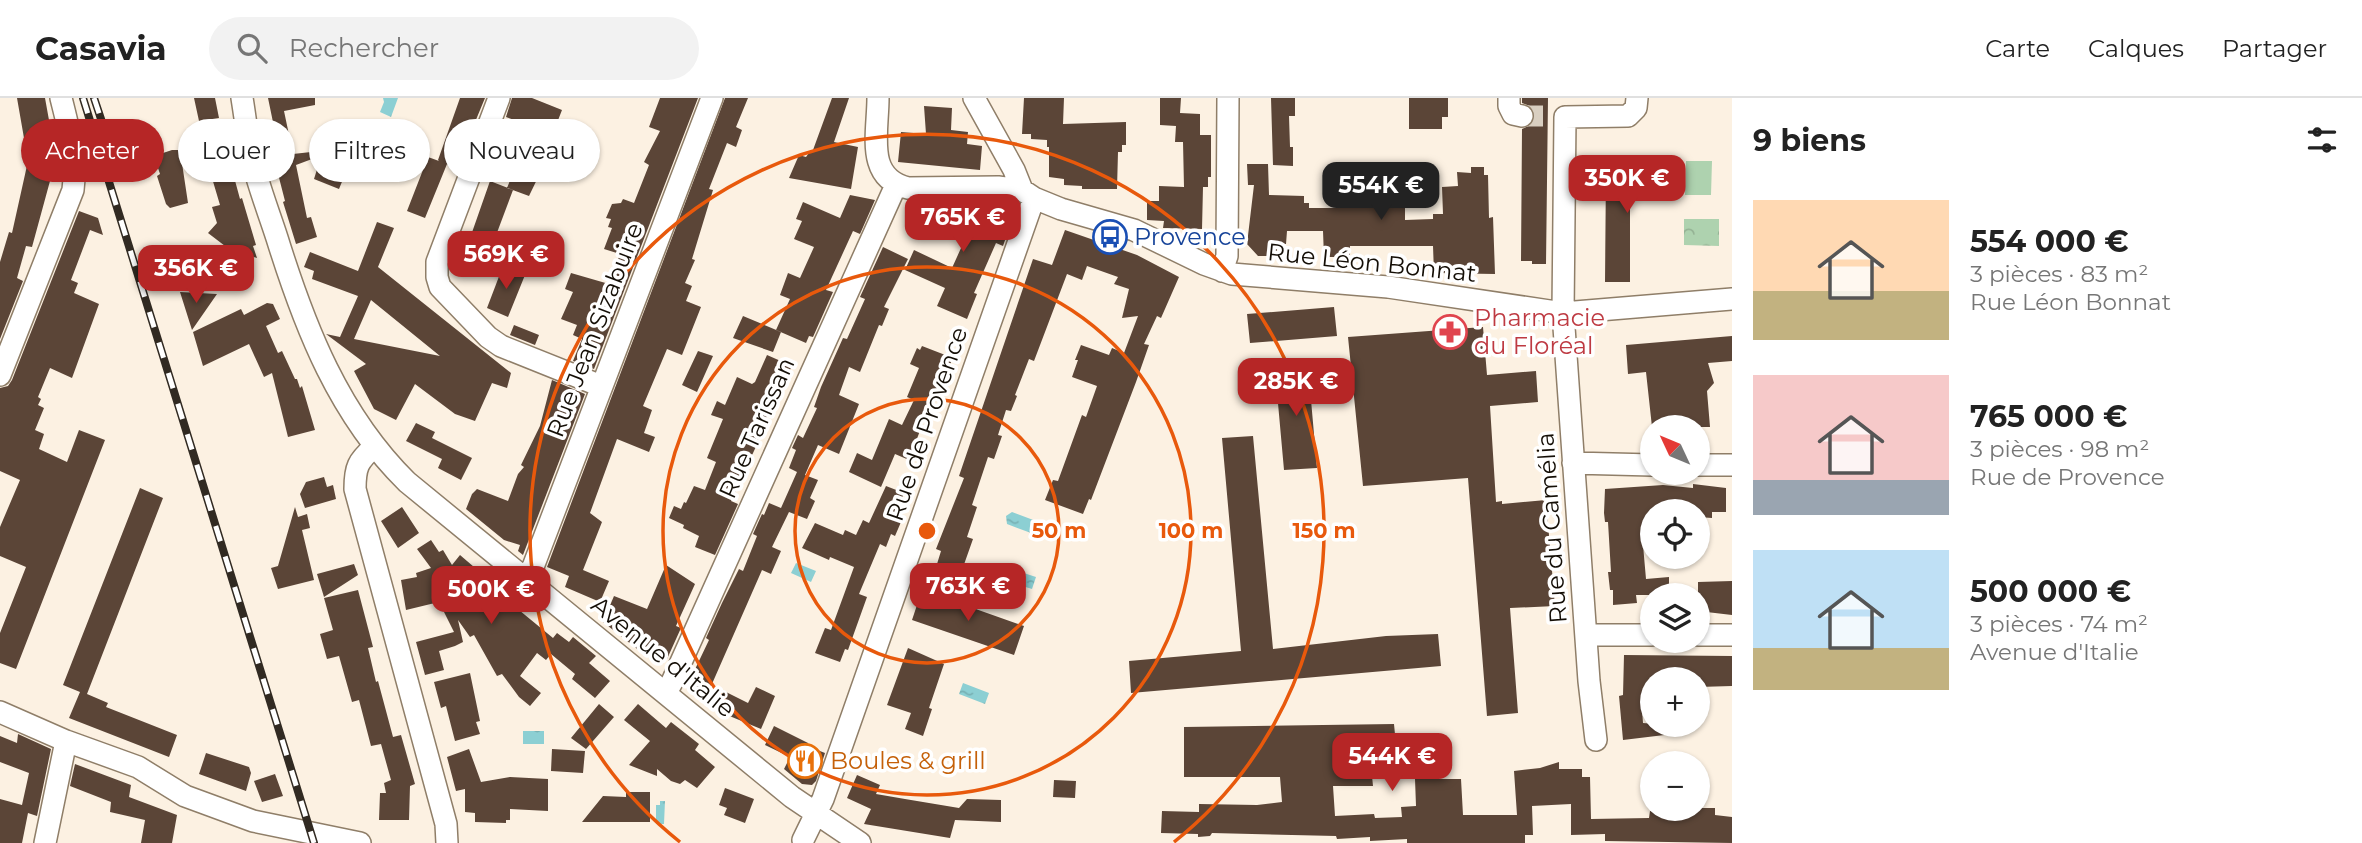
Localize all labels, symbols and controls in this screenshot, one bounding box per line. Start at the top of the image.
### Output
search box [209,17,699,80]
text: Casavia [35,28,167,68]
icon: search [233,29,271,67]
text: Rechercher [289,32,439,64]
text: Carte [1985,34,2050,63]
text: Calques [2088,34,2184,63]
text: Partager [2222,34,2327,63]
chip: Acheter [21,119,164,182]
chip: Louer [178,119,295,182]
chip: Filtres [309,119,430,182]
chip: Nouveau [444,119,600,182]
icon: filters [2303,121,2341,159]
text: 9 biens [1753,122,1866,159]
pin: 350K € [1570,156,1684,215]
pin: 554K € [1324,162,1438,222]
text: 350K € [1585,164,1669,192]
text: 554K € [1338,171,1424,199]
pin: 765K € [906,194,1020,254]
text: 765K € [921,203,1005,231]
street label: Rue Jean Sizabuire [540,218,649,441]
bus stop icon: Provence [1091,218,1129,256]
place label: Provence [1134,222,1246,251]
text: 554 000 € [1970,223,2129,260]
icon: home [1809,228,1893,312]
pin: 569K € [449,232,563,291]
street label: Rue Léon Bonnat [1266,237,1478,288]
text: 569K € [463,240,549,268]
pin: 356K € [139,246,253,305]
text: 356K € [154,254,238,282]
text: 3 pièces · 83 m² [1970,260,2148,288]
text: Rue Léon Bonnat [1970,288,2171,316]
place label: Pharmacie du Floréal [1474,303,1605,360]
pharmacy icon: Pharmacie du Floréal [1431,313,1469,351]
street label: Rue de Provence [880,323,973,525]
street label: Rue Tarissan [713,353,801,503]
pin: 285K € [1239,358,1353,418]
text: 285K € [1254,367,1338,395]
text: 765 000 € [1970,398,2127,435]
icon: home [1809,403,1893,487]
north arrow [1640,415,1710,485]
map controls [1640,415,1710,821]
street label: Rue du Camélia [1530,432,1573,624]
text: 3 pièces · 98 m² [1970,435,2149,463]
text: Rue de Provence [1970,463,2165,491]
button: locate [1640,499,1710,569]
text: 50 m [1032,518,1086,543]
text: 100 m [1159,518,1223,543]
text: 150 m [1293,518,1355,543]
centre of rings [915,519,939,543]
pin: 763K € [911,564,1025,623]
pin: 500K € [434,566,548,626]
text: 763K € [926,572,1010,600]
text: 500 000 € [1970,573,2131,610]
text: 500K € [447,575,535,603]
icon: home [1809,578,1893,662]
button: layers [1640,583,1710,653]
street label: Avenue d'Italie [586,590,741,723]
text: 3 pièces · 74 m² [1970,610,2148,638]
text: Avenue d'Italie [1970,638,2139,666]
button: + [1640,667,1710,737]
pin: 544K € [1335,734,1449,793]
restaurant icon: Boules & grill [786,742,824,780]
text: 544K € [1348,742,1436,770]
place label: Boules & grill [830,746,986,775]
button: − [1640,751,1710,821]

